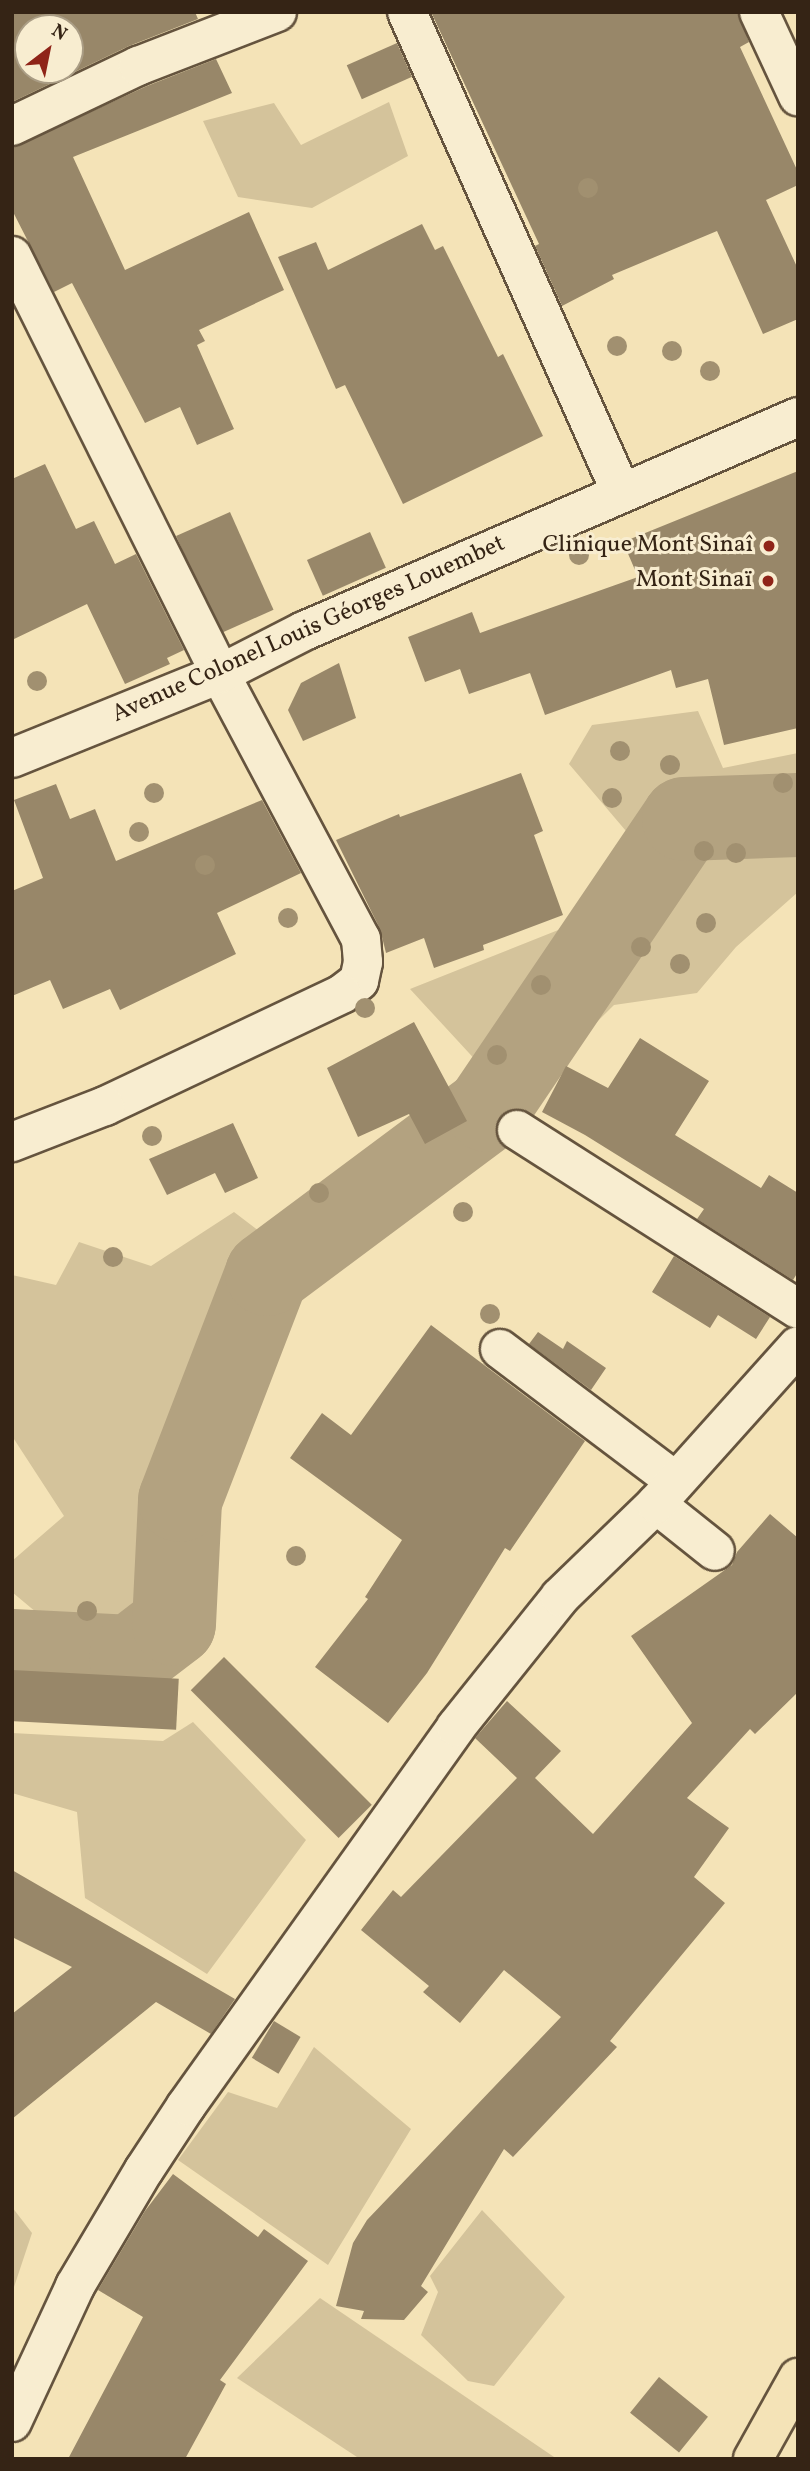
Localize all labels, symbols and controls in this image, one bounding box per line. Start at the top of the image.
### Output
north arrow [14,14,84,84]
text: N [46,18,72,48]
street label: Avenue Colonel Louis Géorges Louembet [108,530,510,730]
place label: Clinique Mont Sinaî [542,532,753,560]
marker: Clinique Mont Sinaî [759,536,779,556]
place label: Mont Sinaï [636,567,752,595]
marker: Mont Sinaï [758,571,778,591]

